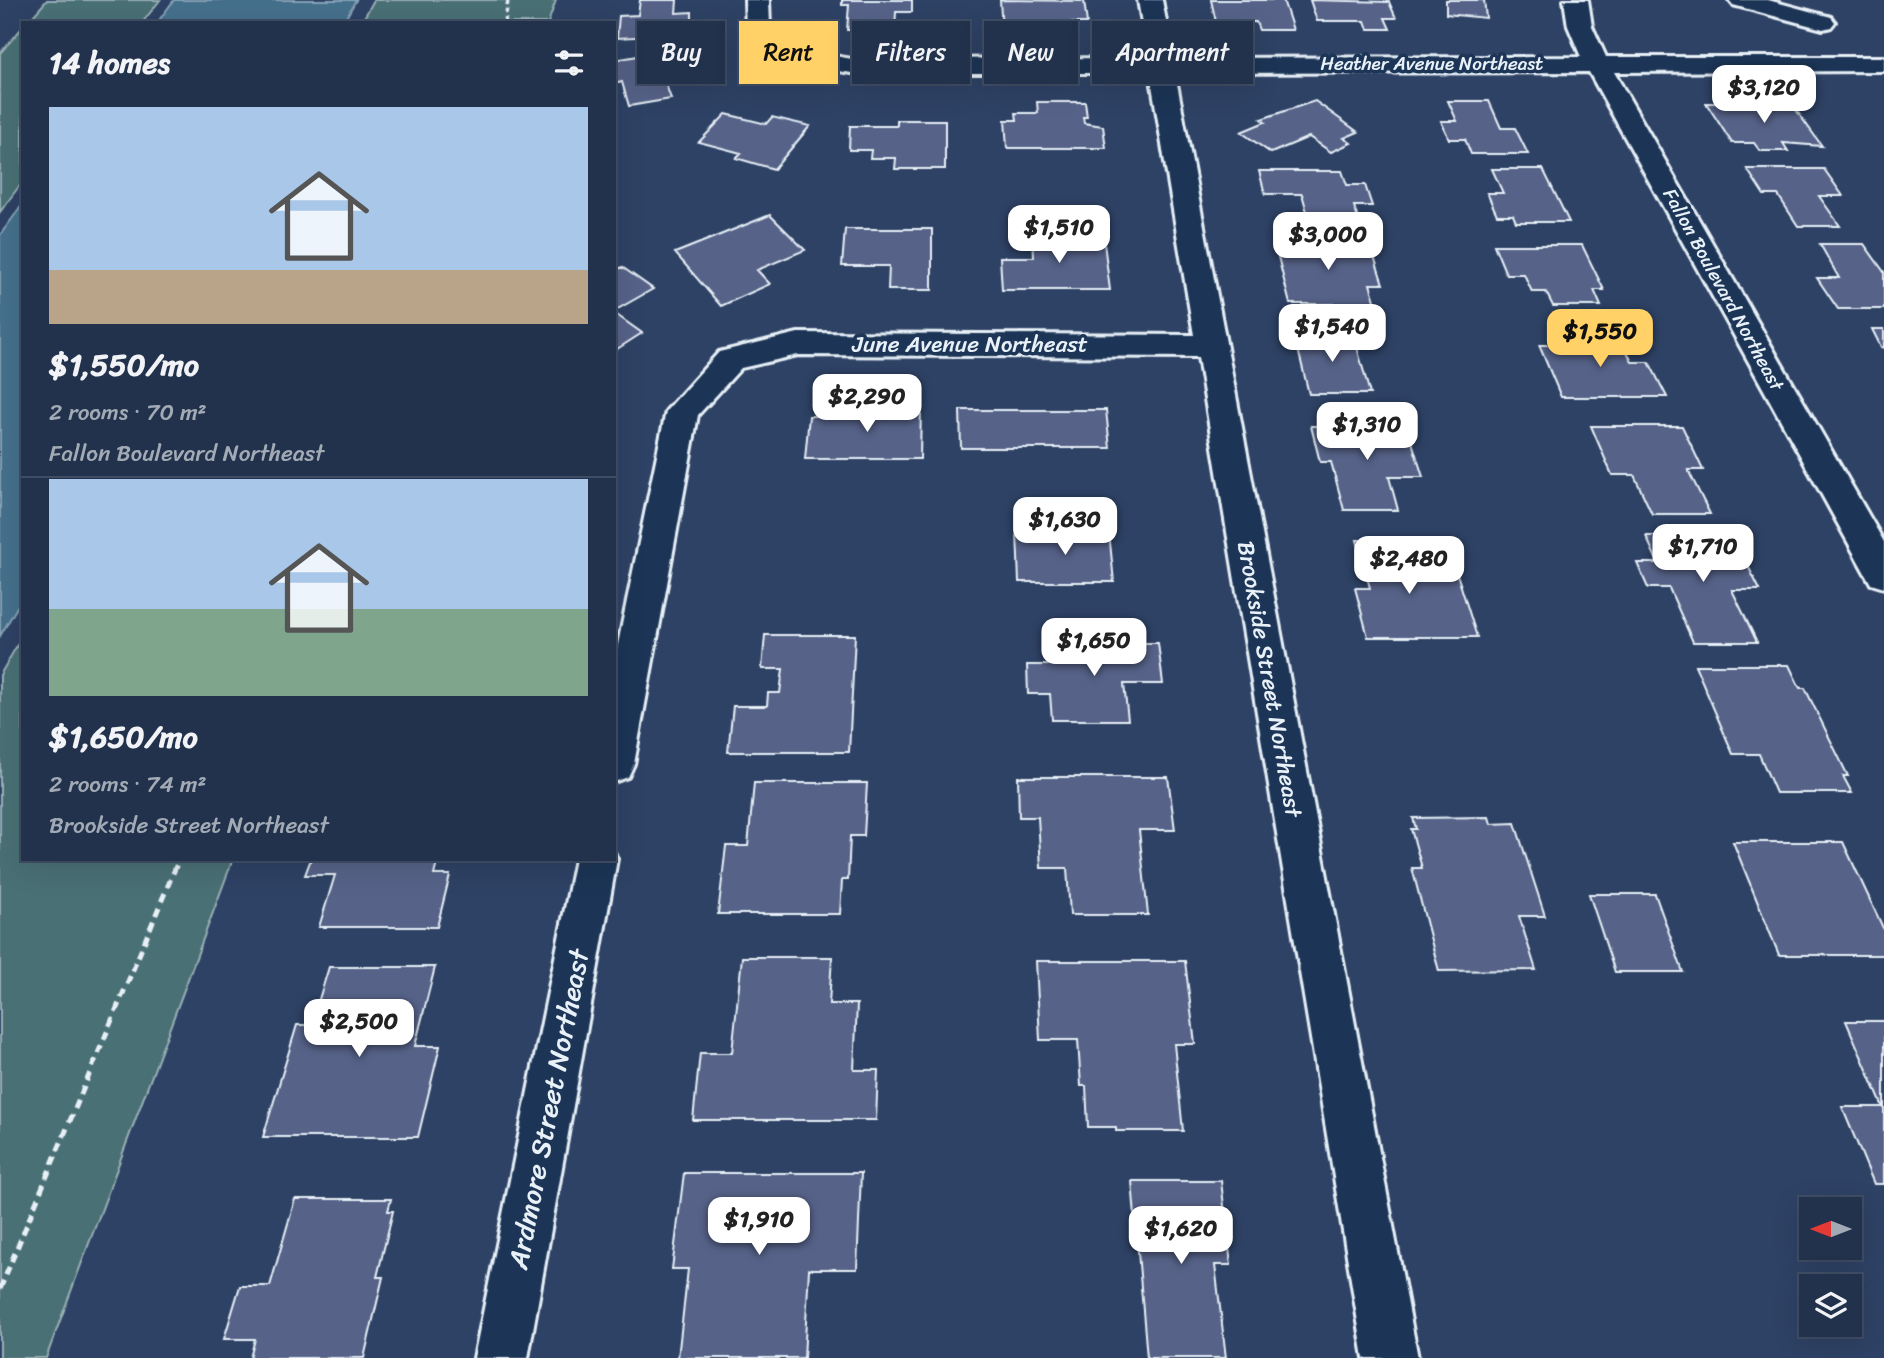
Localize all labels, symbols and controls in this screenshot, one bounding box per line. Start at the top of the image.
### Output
chip: Buy [637,21,725,84]
chip: Rent [739,21,838,84]
chip: Filters [852,21,970,84]
chip: New [984,21,1078,84]
chip: Apartment [1092,21,1253,84]
text: 14 homes [49,36,170,90]
icon: filters [550,44,588,82]
street label: Heather Avenue Northeast [1321,47,1543,80]
pin: $3,120 [1707,66,1821,125]
text: $3,120 [1728,67,1800,108]
icon: home [256,153,382,279]
street label: Fallon Boulevard Northeast [1654,182,1794,398]
pin: $1,510 [1002,205,1116,265]
text: $1,510 [1024,207,1094,248]
pin: $3,000 [1271,212,1385,272]
text: $3,000 [1289,214,1367,255]
pin: $1,540 [1275,304,1389,364]
text: $1,540 [1295,306,1369,347]
pin: $1,550 [1543,310,1657,369]
text: $1,550 [1563,311,1637,352]
street label: June Avenue Northeast [851,324,1088,365]
text: $1,550/mo [49,338,199,392]
pin: $2,290 [810,374,924,434]
text: $2,290 [829,376,905,417]
text: 2 rooms · 70 m² [49,392,207,433]
pin: $1,310 [1310,402,1424,462]
text: $1,310 [1333,404,1401,445]
text: Fallon Boulevard Northeast [49,433,324,474]
pin: $1,630 [1008,498,1122,557]
text: $1,630 [1029,499,1101,540]
pin: $1,710 [1646,524,1760,584]
icon: home [256,525,382,651]
text: $1,710 [1668,526,1738,567]
pin: $2,480 [1352,536,1466,596]
street label: Brookside Street Northeast [1225,538,1314,822]
text: $2,480 [1370,538,1448,579]
pin: $1,650 [1037,618,1151,678]
text: $1,650 [1057,620,1131,661]
text: $1,650/mo [49,710,198,764]
text: 2 rooms · 74 m² [49,764,206,805]
text: Brookside Street Northeast [49,805,329,846]
street label: Ardmore Street Northeast [493,943,604,1274]
pin: $2,500 [302,1000,416,1059]
text: $2,500 [320,1001,398,1042]
north arrow [1799,1197,1862,1260]
map controls [1799,1197,1862,1337]
pin: $1,910 [702,1198,816,1257]
text: $1,910 [724,1199,794,1240]
pin: $1,620 [1124,1206,1238,1266]
text: $1,620 [1145,1208,1217,1249]
button: layers [1799,1274,1862,1337]

